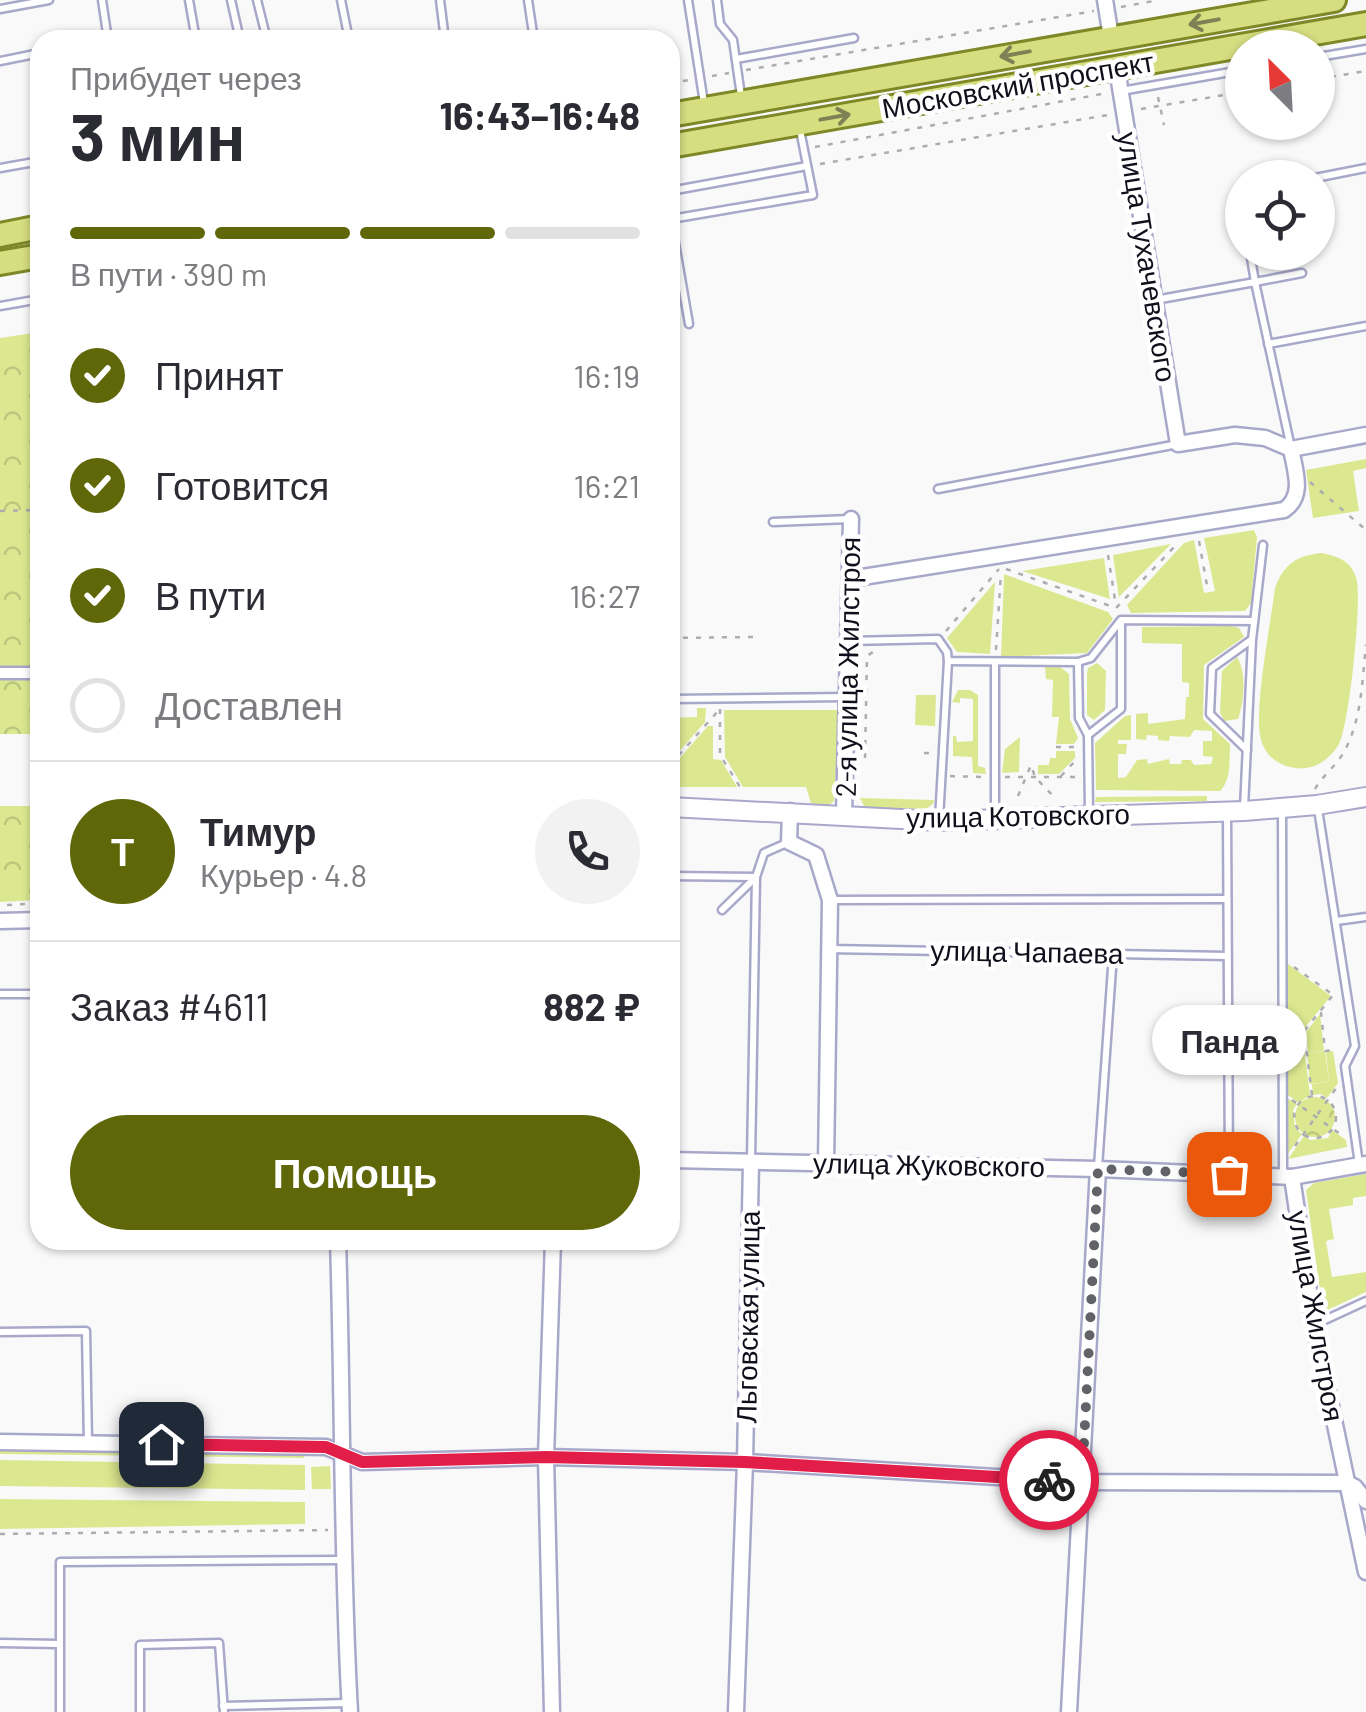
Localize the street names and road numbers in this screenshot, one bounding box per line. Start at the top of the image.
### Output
street label: Московский проспект [879,43,1157,125]
street label: улица Тухачевского [1111,129,1185,384]
street label: 2-я улица Жилстроя [828,537,866,797]
street label: улица Котовского [906,796,1130,834]
street label: улица Чапаева [930,932,1124,970]
street label: улица Жуковского [813,1145,1045,1183]
street label: улица Жилстроя [1282,1208,1352,1424]
street label: Льговская улица [728,1210,766,1424]

